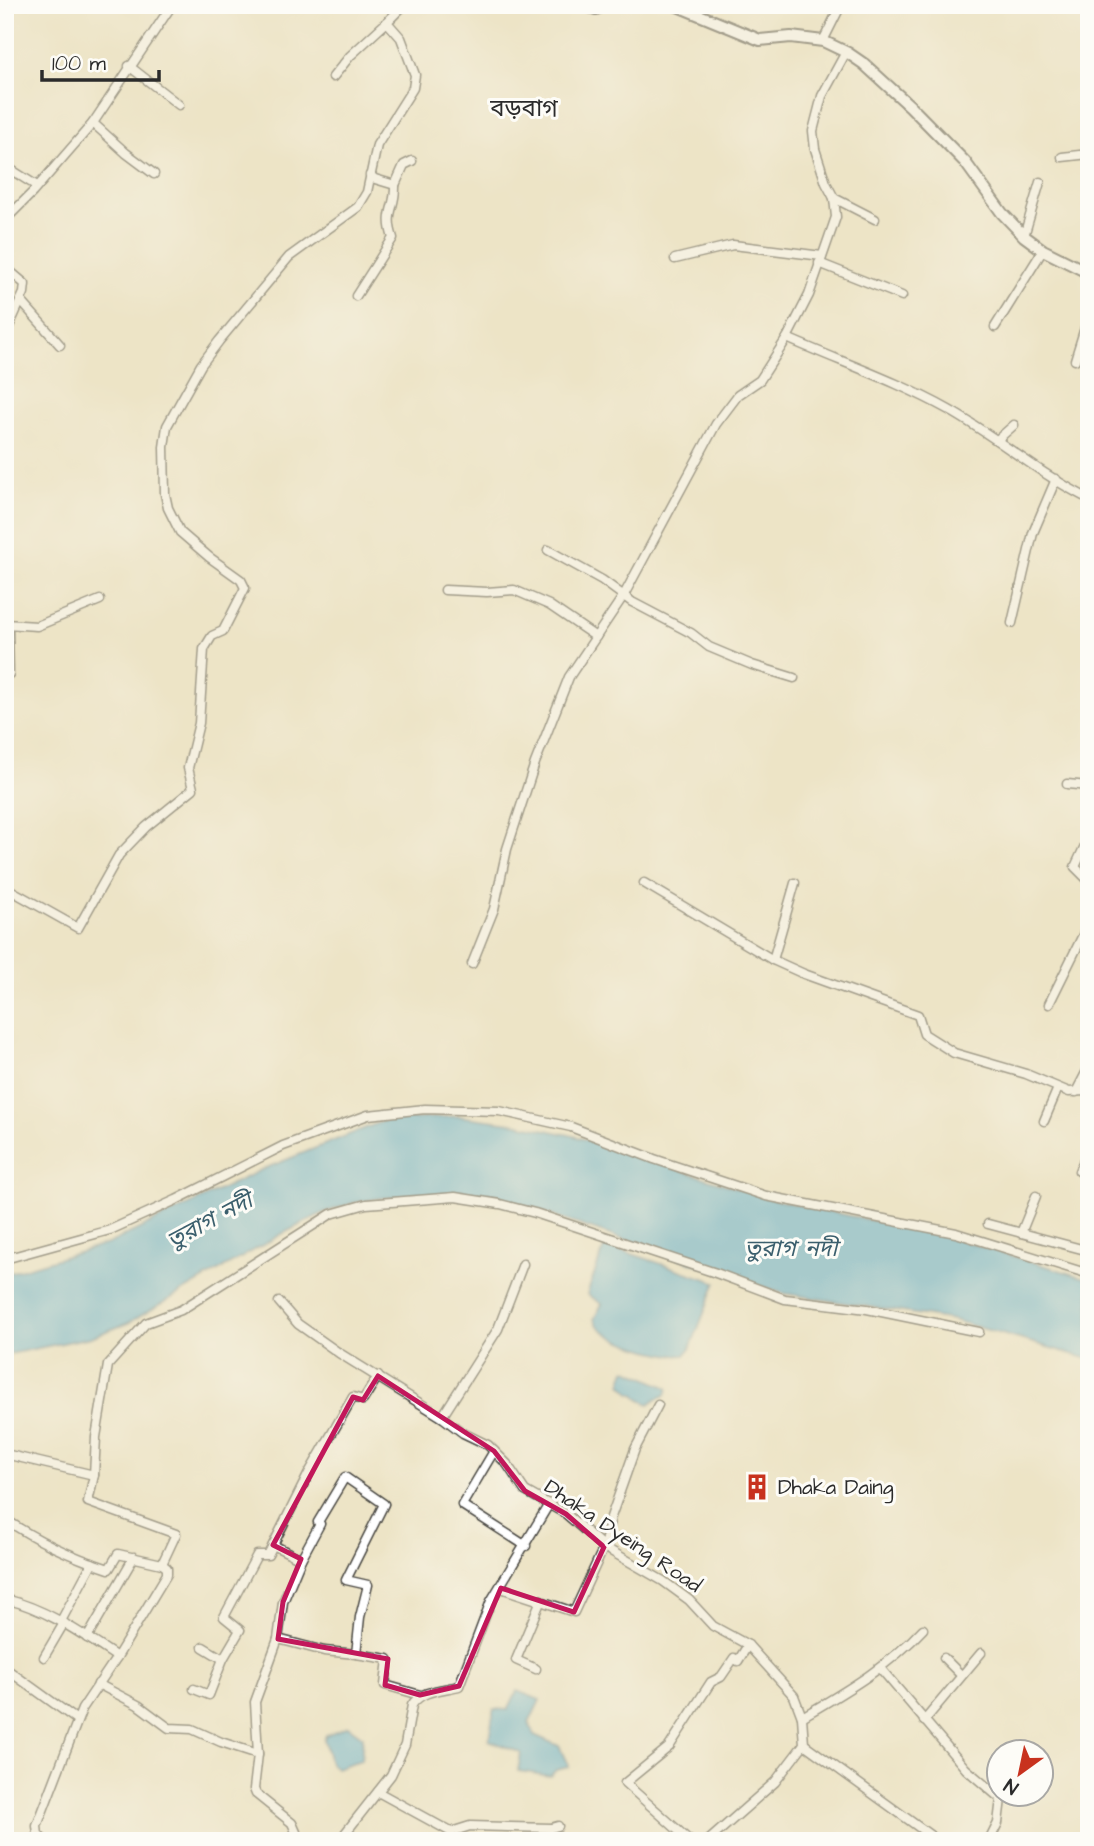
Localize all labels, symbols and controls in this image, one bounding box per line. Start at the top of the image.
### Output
scale bar [42,38,159,82]
text: 100 m [52,49,107,78]
district label: বড়বাগ [489,92,558,126]
water label: তুরাগ নদী [162,1183,262,1257]
water label: তুরাগ নদী [745,1233,841,1265]
street label: Dhaka Dyeing Road [537,1472,708,1601]
building icon: Dhaka Daing [742,1472,772,1502]
place label: Dhaka Daing [778,1473,894,1504]
north arrow [986,1738,1056,1808]
text: N [999,1771,1024,1801]

